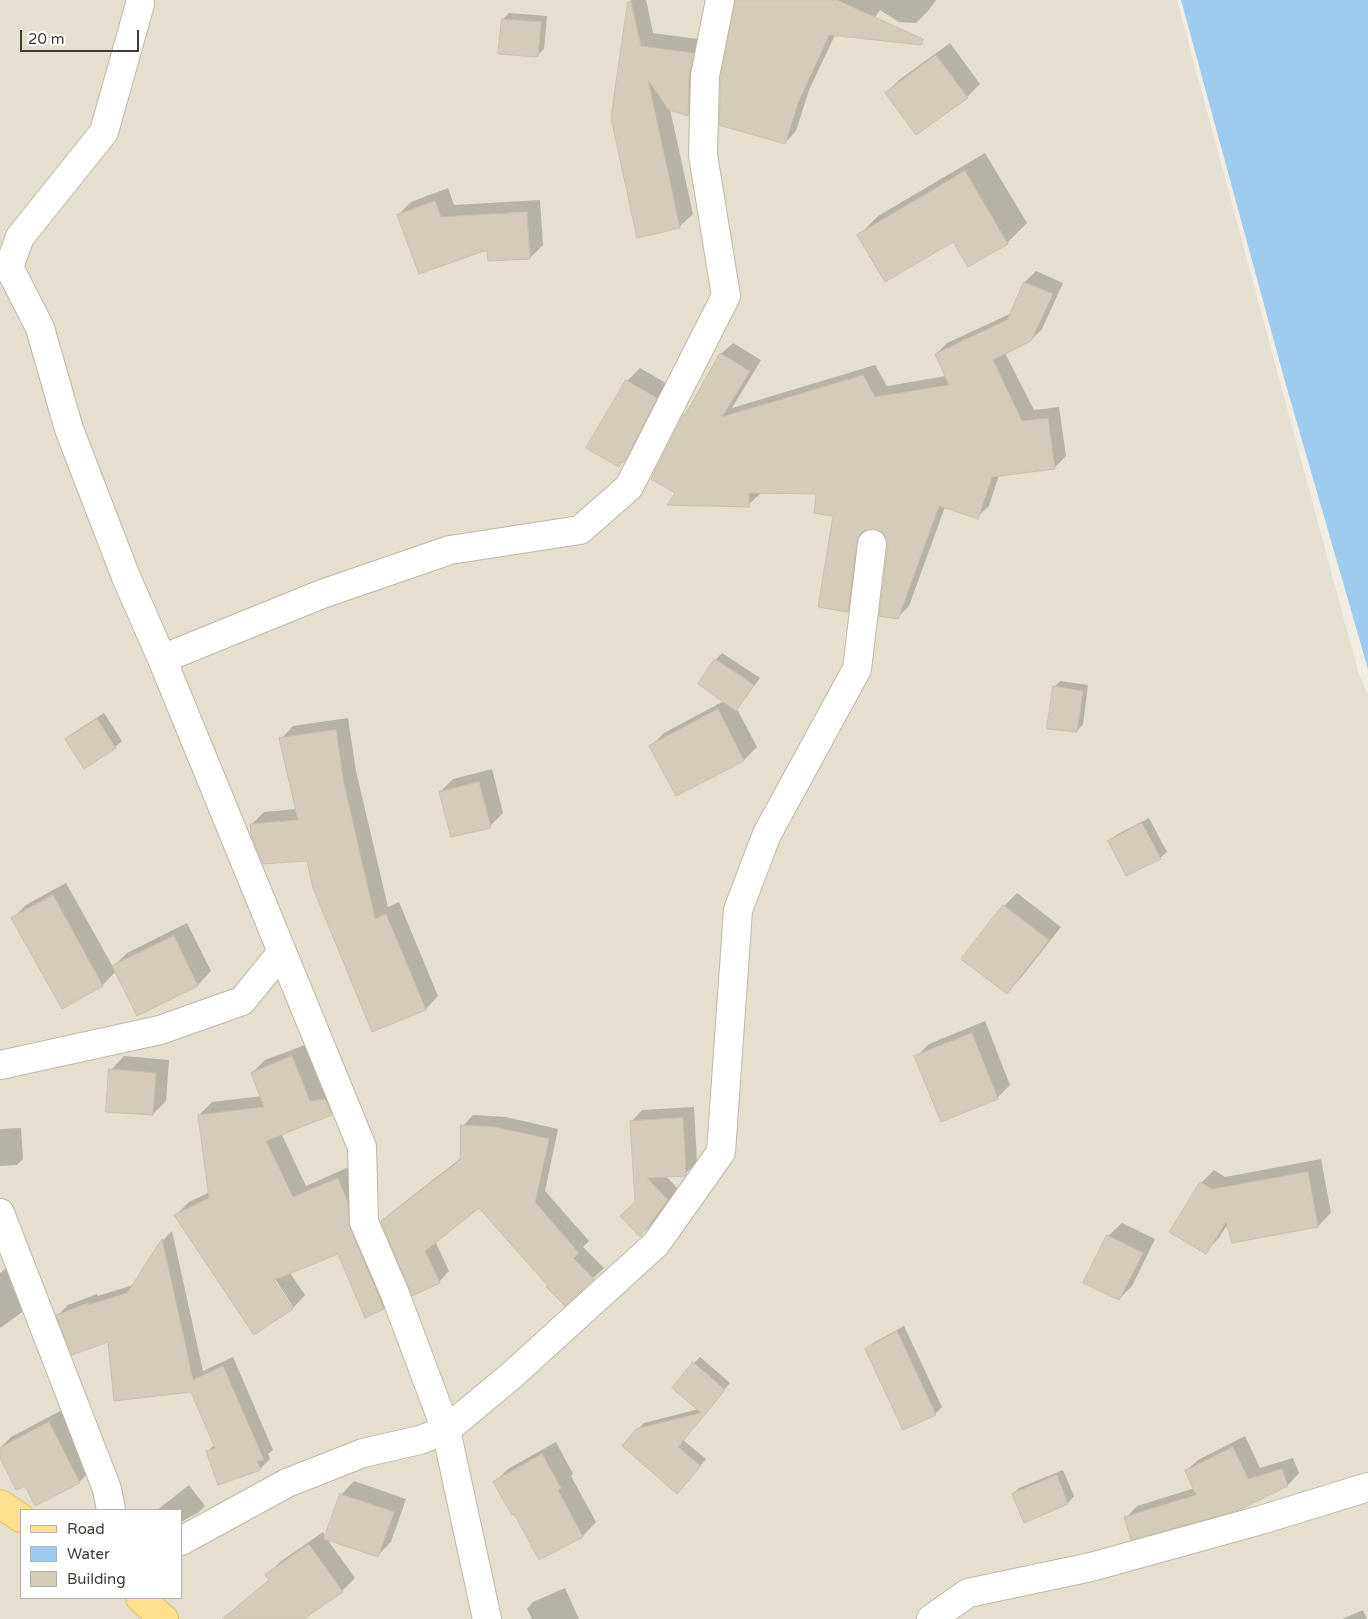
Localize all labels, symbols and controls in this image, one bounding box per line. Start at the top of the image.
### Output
scale bar [22,20,141,52]
text: 20 m [28,30,65,48]
legend [20,1509,182,1599]
text: Road [67,1520,105,1538]
text: Water [67,1545,110,1563]
text: Building [67,1570,126,1588]

